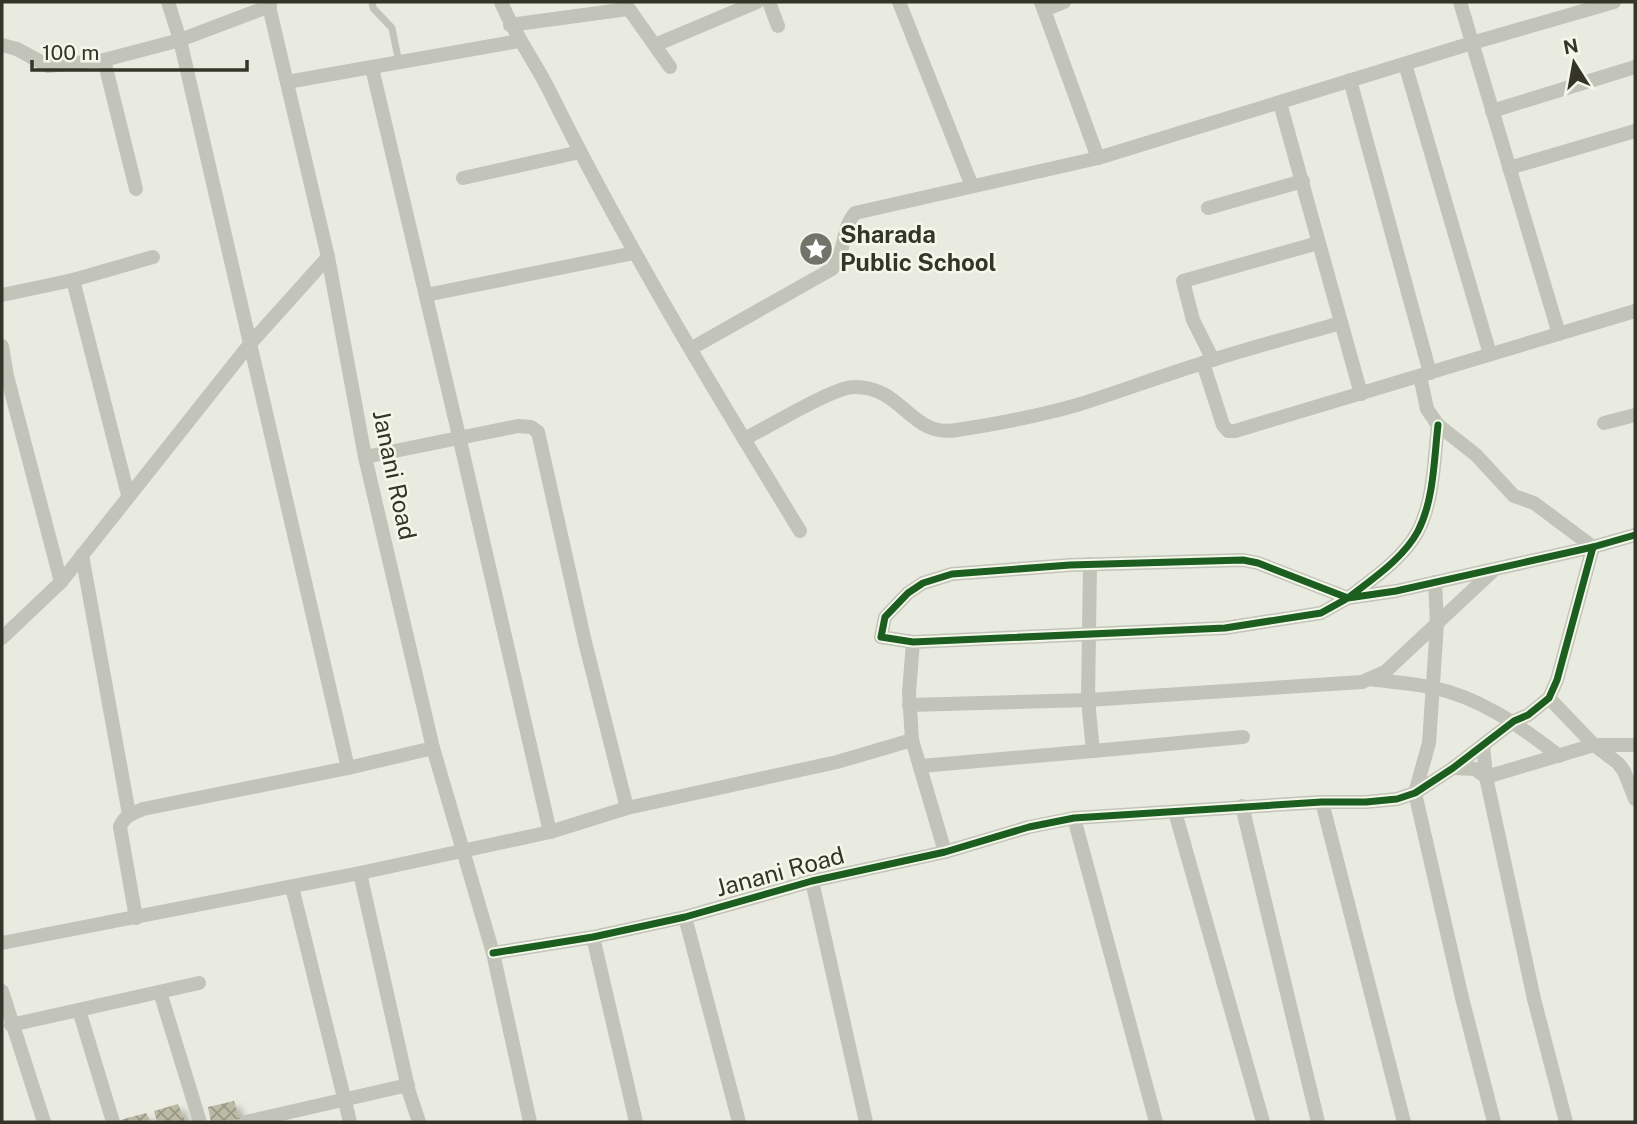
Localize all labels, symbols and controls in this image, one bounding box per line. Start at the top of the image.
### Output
scale bar [32,28,247,72]
north arrow [1539,28,1609,98]
text: N [1561,34,1580,59]
text: 100 m [42,40,99,65]
place label: Sharada Public School [840,220,997,276]
place icon: Sharada Public School [797,230,835,268]
street label: Janani Road [368,407,422,542]
street label: Janani Road [712,840,847,902]

